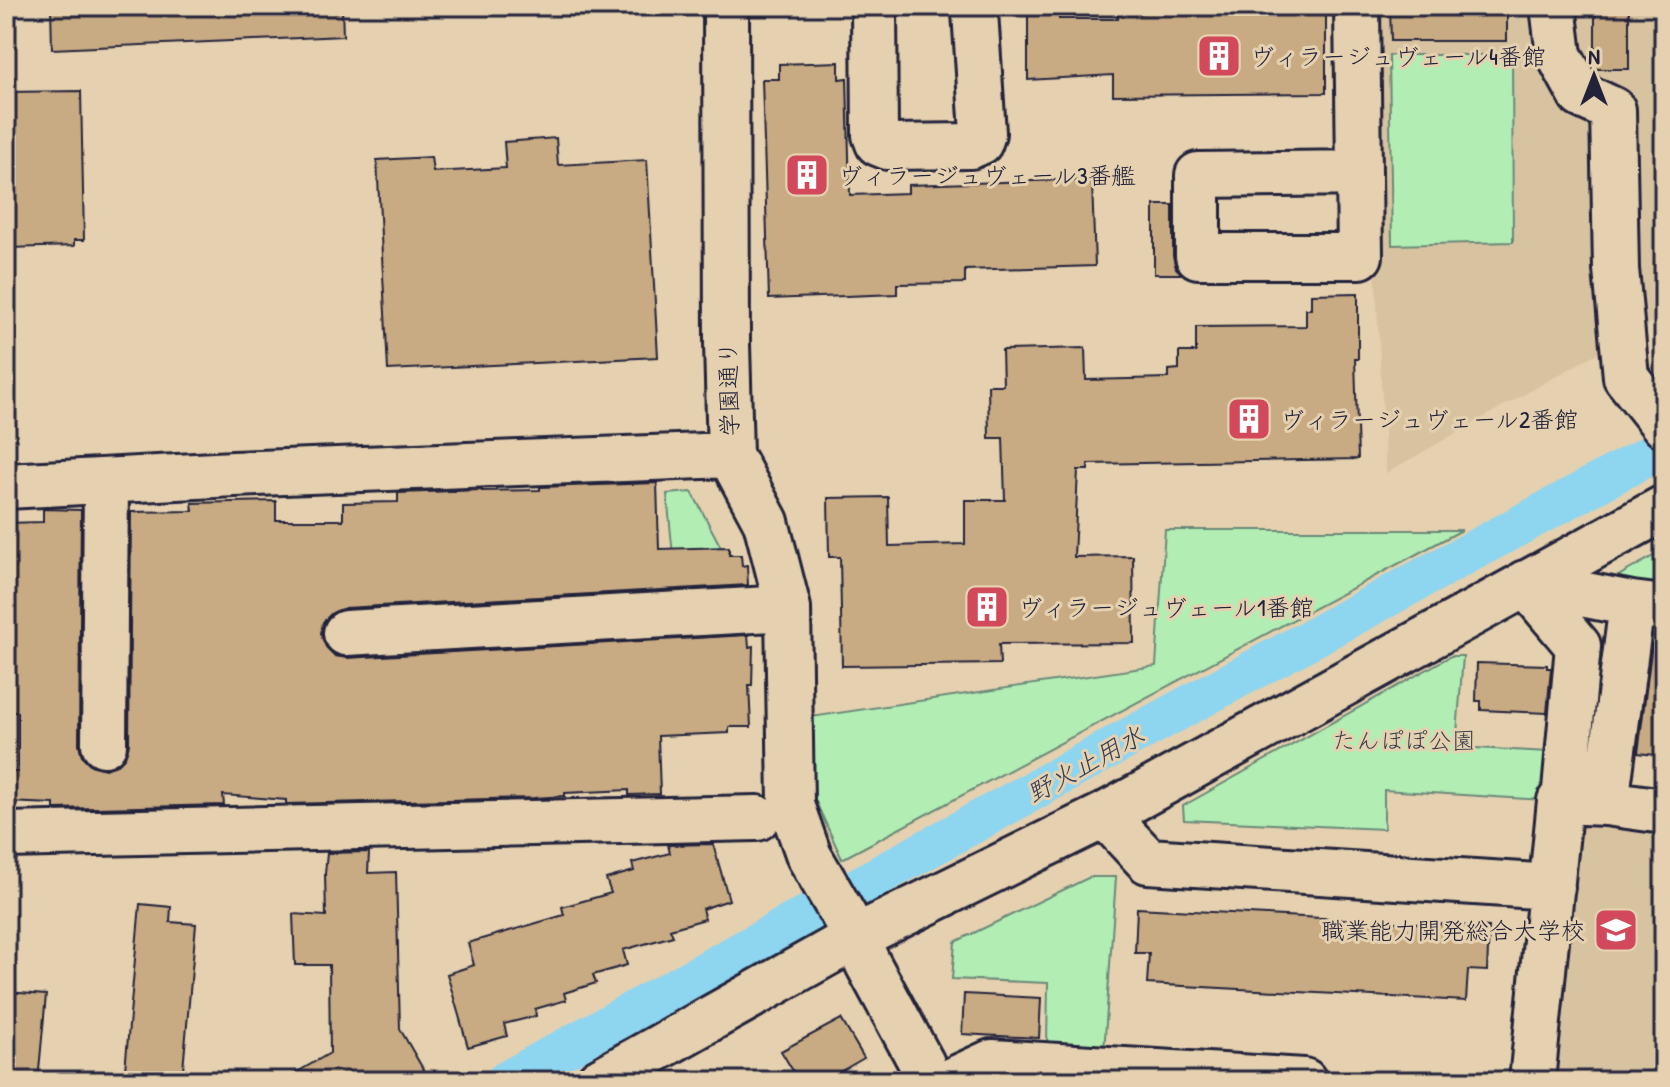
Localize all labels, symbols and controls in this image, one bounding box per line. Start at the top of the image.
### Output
building icon: ヴィラージュヴェール4番館 [1195,32,1243,80]
north arrow [1554,36,1634,116]
place label: ヴィラージュヴェール4番館 [1250,40,1546,72]
text: N [1588,41,1600,71]
building icon: ヴィラージュヴェール3番艦 [783,151,831,199]
place label: ヴィラージュヴェール3番艦 [838,159,1136,191]
street label: 学園通り [711,341,745,437]
building icon: ヴィラージュヴェール2番館 [1225,395,1273,443]
place label: ヴィラージュヴェール2番館 [1280,403,1578,435]
building icon: ヴィラージュヴェール1番館 [963,583,1011,631]
place label: ヴィラージュヴェール1番館 [1018,591,1314,623]
water label: 野火止用水 [1020,717,1150,811]
park label: たんぽぽ公園 [1332,724,1476,756]
school or university icon: 職業能力開発総合大学校 [1592,906,1640,954]
place label: 職業能力開発総合大学校 [1321,914,1585,946]

